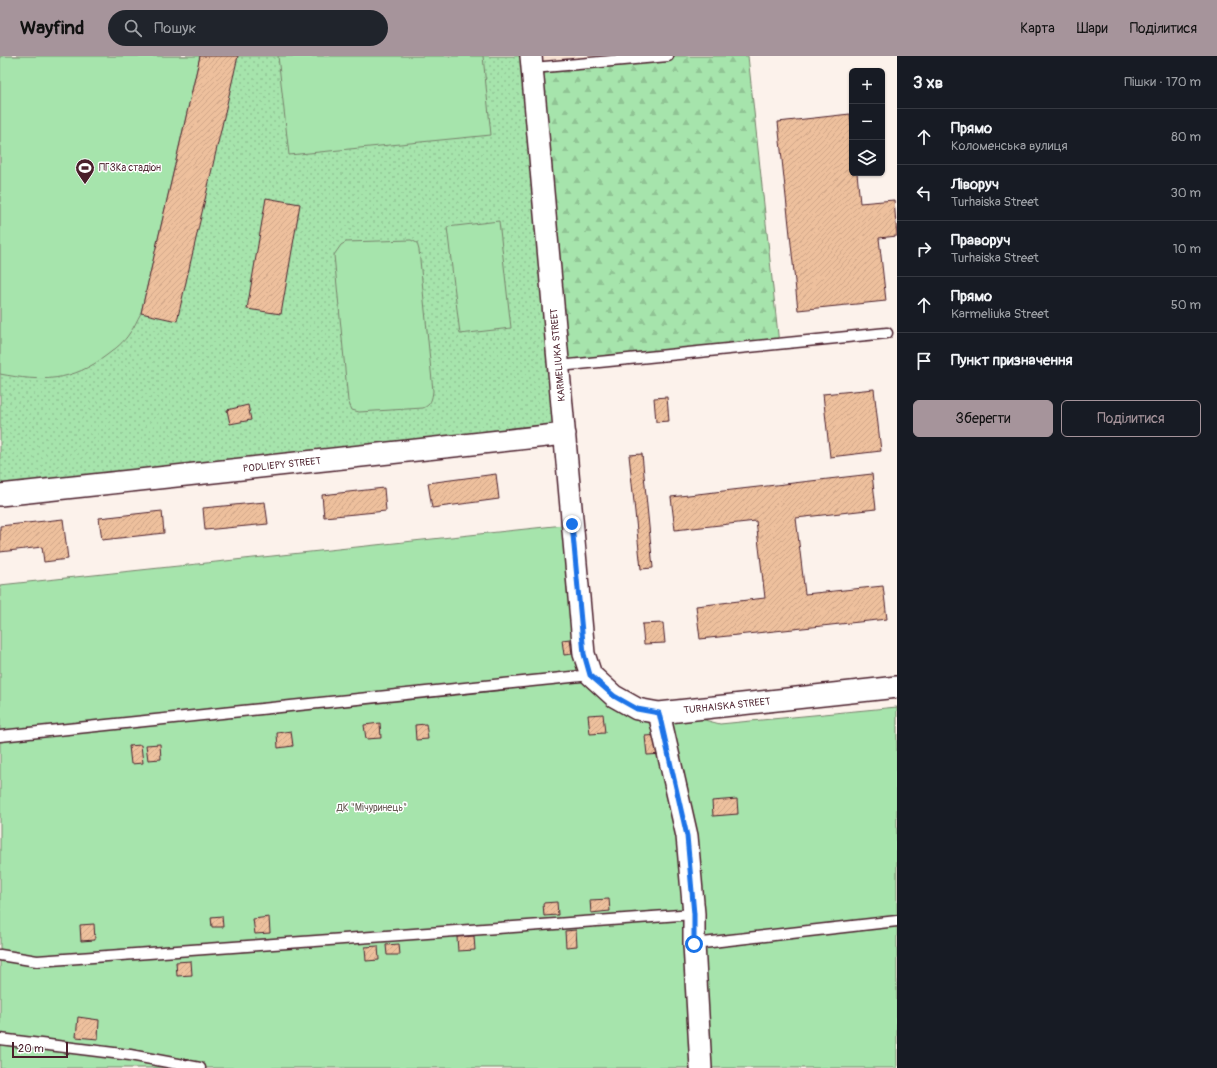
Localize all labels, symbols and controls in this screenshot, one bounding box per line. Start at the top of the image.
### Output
search box [108,10,388,46]
text: Wayfind [20,16,84,40]
icon: search [122,17,144,39]
text: Пошук [154,19,196,38]
text: Карта [1020,20,1055,37]
text: Шари [1077,20,1108,37]
text: Поділитися [1130,20,1197,37]
map controls [849,68,885,176]
button: + [849,68,885,104]
text: 3 хв [913,72,943,93]
text: Пішки · 170 m [1124,74,1201,90]
button: − [849,104,885,140]
text: Прямо [951,119,992,138]
icon: ahead [913,126,935,148]
text: 80 m [1171,129,1201,145]
text: Коломенська вулиця [951,138,1068,154]
button: layers [849,140,885,176]
sports icon: ПГЗКа стадіон [74,157,96,185]
place label: ПГЗКа стадіон [99,162,161,174]
text: Ліворуч [951,175,999,194]
icon: left [913,182,935,204]
text: 30 m [1171,185,1201,201]
text: Turhaiska Street [951,194,1039,210]
text: Праворуч [951,231,1011,250]
icon: right [913,238,935,260]
text: 10 m [1173,241,1201,257]
text: Turhaiska Street [951,250,1039,266]
text: Прямо [951,287,992,306]
icon: ahead [913,294,935,316]
text: 50 m [1171,297,1201,313]
text: Karmeliuka Street [951,306,1049,322]
street label: KARMELIUKA STREET [548,307,568,402]
icon: arrive [913,350,935,372]
text: Пункт призначення [951,351,1072,370]
button: Зберегти [913,400,1053,437]
button: Поділитися [1061,400,1201,437]
street label: PODLIEPY STREET [242,455,322,475]
route end [563,515,581,533]
street label: TURHAISKA STREET [683,695,771,717]
park label: ДК "Мічуринець" [336,802,407,814]
route start [685,935,703,953]
scale bar [12,1040,68,1059]
text: 20 m [18,1042,44,1055]

